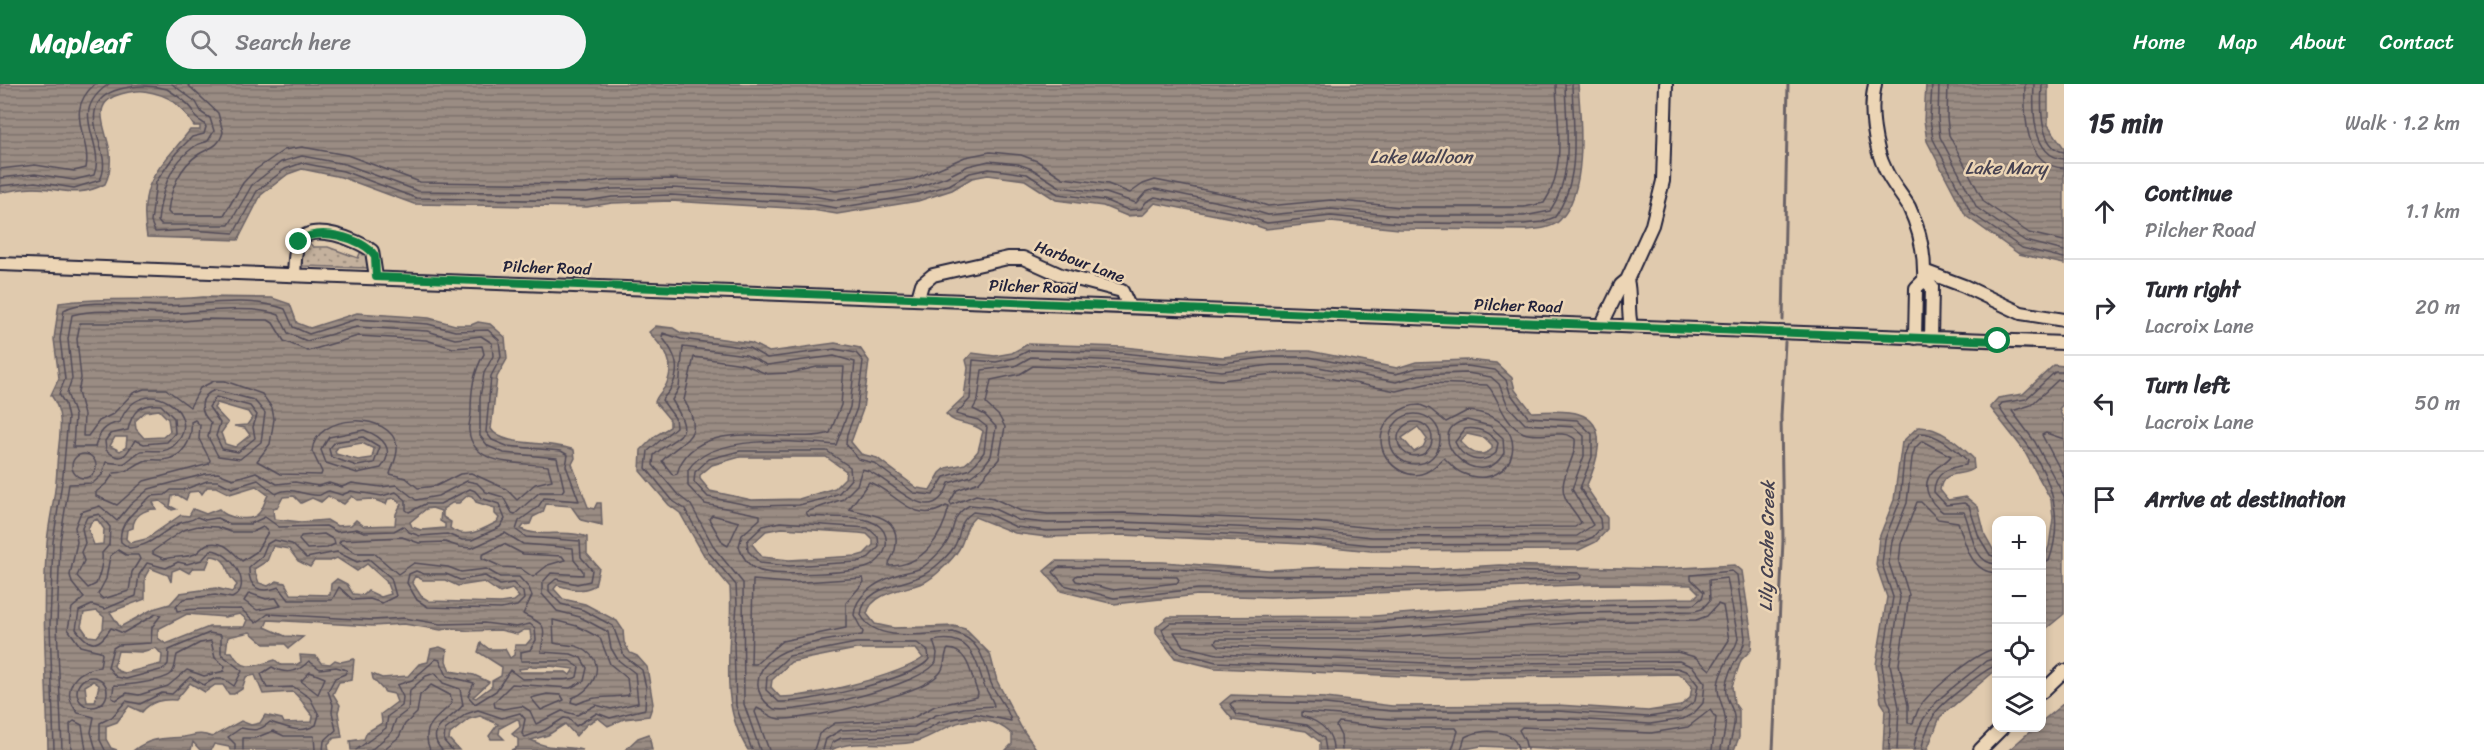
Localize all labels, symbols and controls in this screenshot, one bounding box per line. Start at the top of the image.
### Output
search box [166,15,586,69]
text: Mapleaf [30,18,130,67]
text: Search here [235,23,351,62]
text: Home [2133,23,2185,61]
text: Map [2218,23,2257,61]
text: About [2290,23,2347,61]
text: Contact [2380,23,2454,61]
icon: search [187,26,220,59]
text: 15 min [2088,100,2163,146]
text: Walk · 1.2 km [2345,106,2460,141]
water label: Lake Walloon [1370,141,1474,173]
water label: Lake Mary [1965,152,2050,184]
text: Continue [2145,174,2233,213]
text: 1.1 km [2406,194,2460,229]
icon: ahead [2088,195,2121,228]
text: Pilcher Road [2145,213,2255,248]
route end [285,228,311,254]
street label: Harbour Lane [1031,232,1129,291]
street label: Pilcher Road [502,251,593,284]
street label: Pilcher Road [988,270,1079,303]
text: Turn right [2145,270,2240,309]
street label: Pilcher Road [1473,289,1564,322]
text: 20 m [2415,290,2460,325]
icon: right [2088,291,2121,324]
text: Lacroix Lane [2145,309,2254,344]
route start [1984,327,2010,353]
text: Turn left [2145,366,2230,405]
text: 50 m [2415,386,2460,421]
icon: left [2088,387,2121,420]
text: Lacroix Lane [2145,405,2254,440]
water label: Lily Cache Creek [1750,479,1784,612]
text: Arrive at destination [2145,480,2346,519]
icon: arrive [2088,483,2121,516]
map controls [1992,516,2046,732]
button: + [1992,516,2046,570]
button: − [1992,570,2046,624]
button: locate [1992,624,2046,678]
button: layers [1992,678,2046,732]

